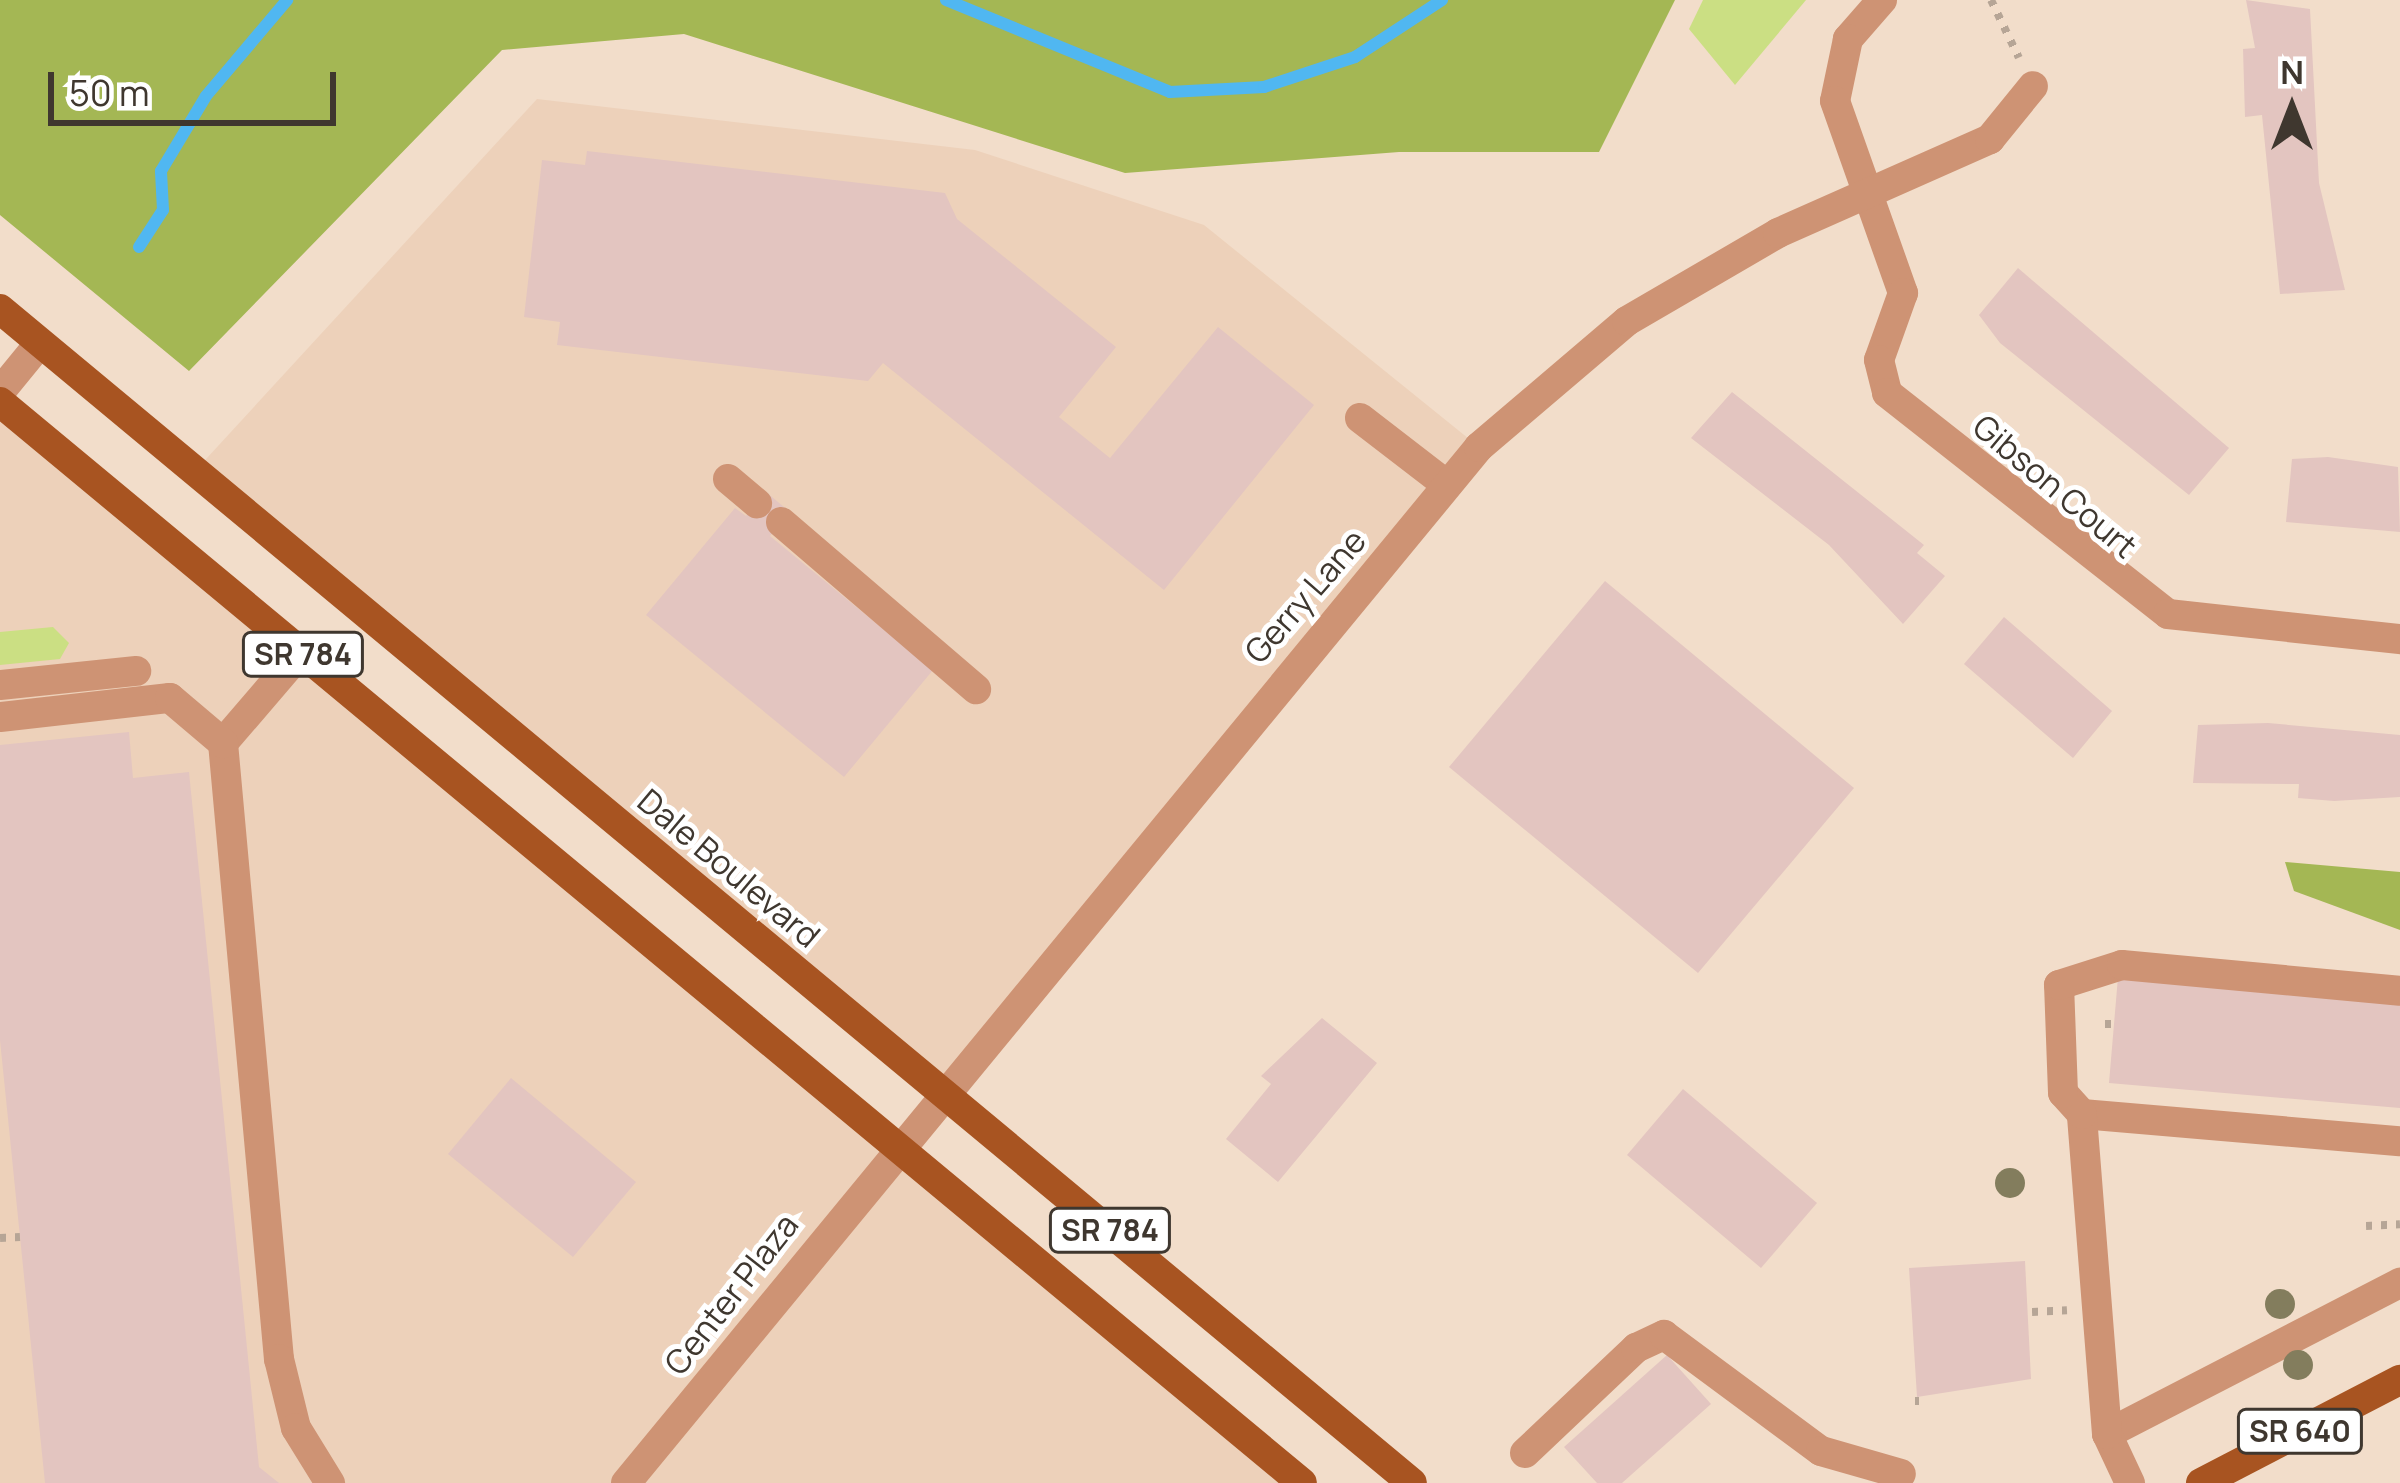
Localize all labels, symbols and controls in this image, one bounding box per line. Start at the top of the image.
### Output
scale bar [54,48,342,122]
north arrow [2232,48,2352,168]
text: N [2280,49,2304,94]
text: 50 m [69,68,149,117]
street label: Gibson Court [1965,406,2145,566]
street label: Gerry Lane [1236,521,1374,671]
road number: SR 784 [240,630,366,678]
street label: Dale Boulevard [630,781,828,955]
street label: Center Plaza [656,1206,806,1382]
road number: SR 784 [1047,1206,1173,1254]
road number: SR 640 [2234,1407,2366,1455]

